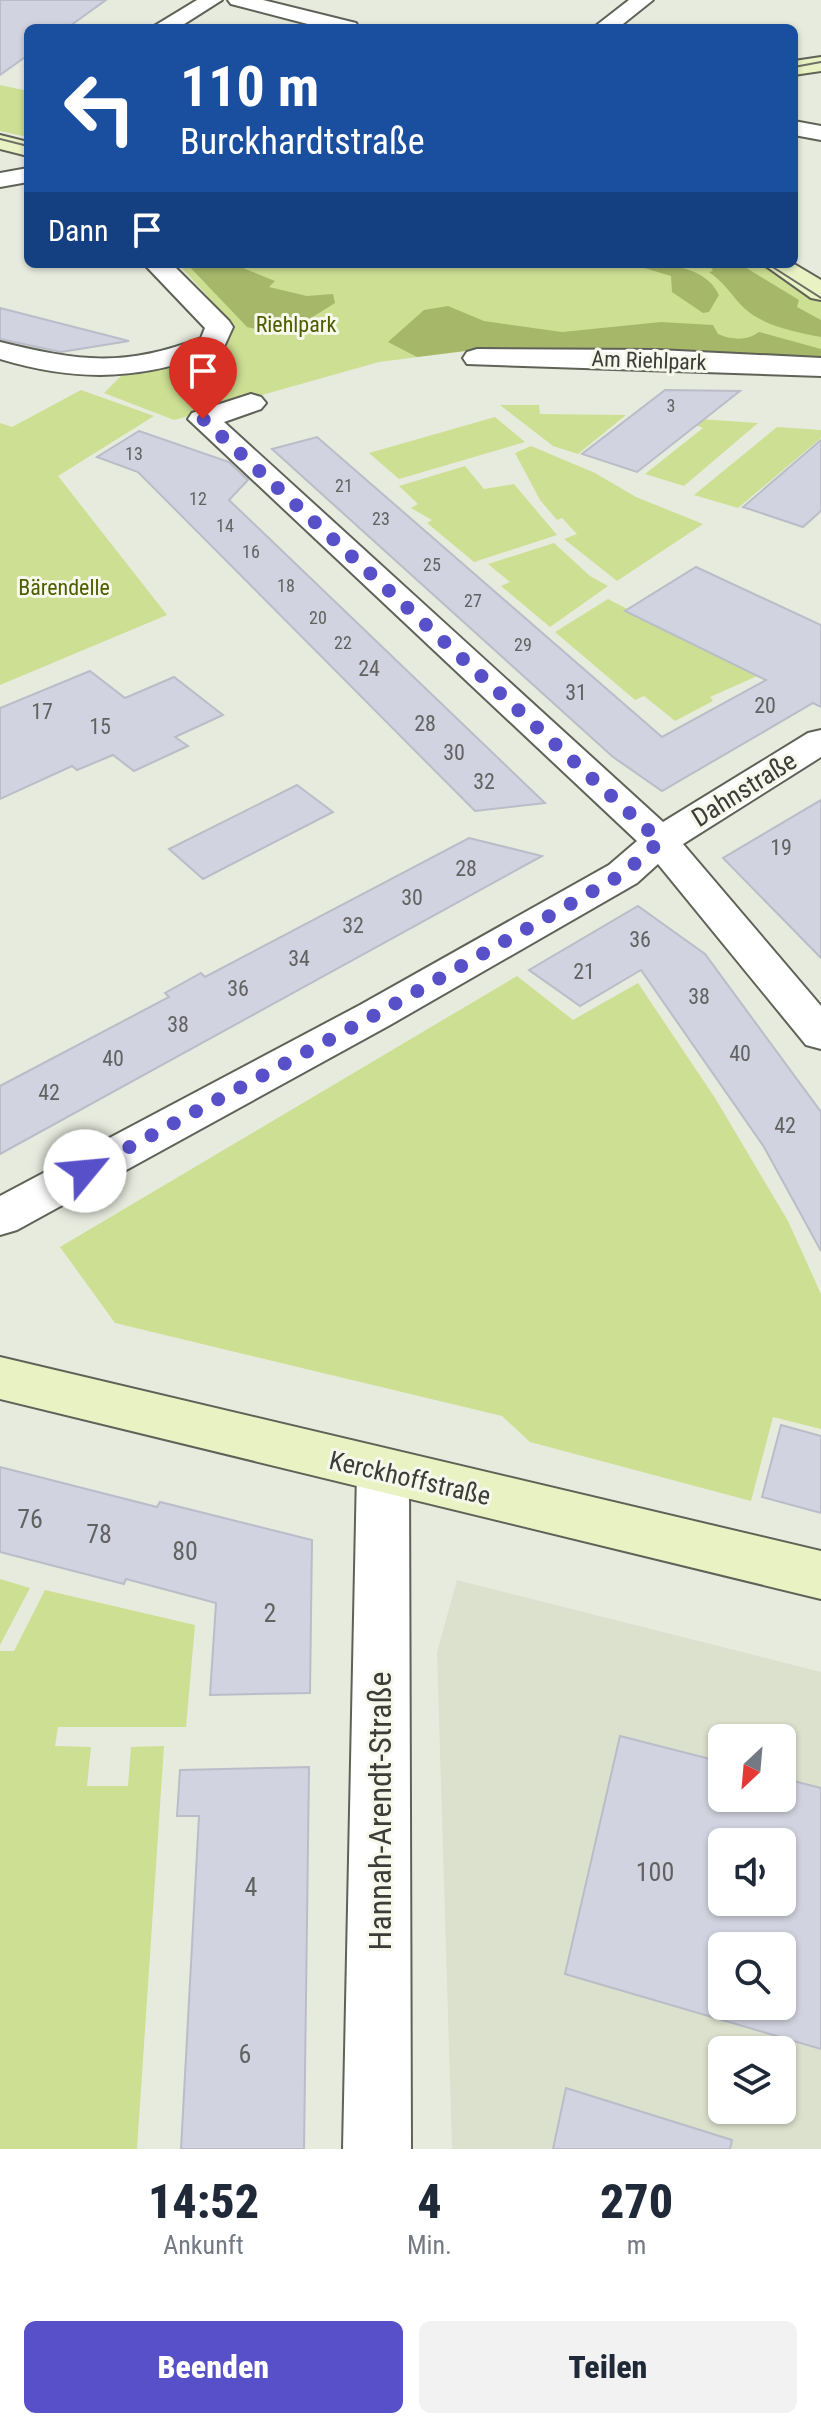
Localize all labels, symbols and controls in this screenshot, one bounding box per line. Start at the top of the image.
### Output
text: 110 m [180,54,319,120]
icon: left [48,56,152,160]
text: Burckhardtstraße [180,121,425,163]
icon: arrive [125,208,169,252]
text: Dann [48,213,109,248]
park label: Riehlpark [256,312,336,337]
pin [169,337,237,419]
street label: Am Riehlpark [591,346,707,375]
icon: arrive [181,349,225,393]
house number: 3 [667,395,675,416]
house number: 13 [125,443,143,464]
house number: 21 [335,475,353,496]
house number: 12 [189,488,207,509]
house number: 23 [372,508,390,529]
house number: 14 [216,515,234,536]
house number: 16 [242,541,260,562]
house number: 25 [423,554,441,575]
park label: Bärendelle [18,575,110,600]
house number: 18 [277,575,295,596]
house number: 27 [464,590,482,611]
house number: 20 [309,607,327,628]
house number: 22 [334,632,352,653]
house number: 29 [514,634,532,655]
house number: 24 [358,656,380,681]
house number: 31 [565,680,587,705]
house number: 20 [754,693,776,718]
house number: 17 [31,699,53,724]
house number: 28 [414,711,436,736]
house number: 15 [89,714,111,739]
house number: 30 [443,740,465,765]
street label: Dahnstraße [686,745,802,833]
house number: 32 [473,769,495,794]
house number: 19 [770,835,792,860]
house number: 28 [455,856,477,881]
house number: 30 [401,885,423,910]
house number: 32 [342,913,364,938]
house number: 36 [629,927,651,952]
house number: 34 [288,946,310,971]
house number: 21 [573,959,595,984]
house number: 36 [227,976,249,1001]
house number: 38 [688,984,710,1009]
house number: 38 [167,1012,189,1037]
house number: 40 [729,1041,751,1066]
house number: 40 [102,1046,124,1071]
house number: 42 [38,1080,60,1105]
house number: 42 [774,1113,796,1138]
position arrow [43,1129,127,1213]
street label: Kerckhoffstraße [326,1445,494,1511]
house number: 76 [17,1504,43,1534]
house number: 78 [86,1519,112,1549]
house number: 80 [172,1536,198,1566]
house number: 2 [264,1598,276,1628]
street label: Hannah-Arendt-Straße [361,1672,399,1950]
north arrow [708,1724,796,1812]
map controls [708,1724,796,2124]
button: sound [708,1828,796,1916]
house number: 100 [636,1857,674,1887]
house number: 4 [245,1872,258,1902]
button: search [708,1932,796,2020]
button: layers [708,2036,796,2124]
house number: 6 [239,2039,251,2069]
text: 14:52 [148,2173,259,2230]
text: 4 [417,2173,442,2230]
text: 270 [600,2173,673,2230]
text: Ankunft [163,2230,244,2260]
text: Min. [407,2230,452,2260]
text: m [627,2230,646,2260]
button: Beenden [24,2321,403,2413]
button: Teilen [419,2321,797,2413]

